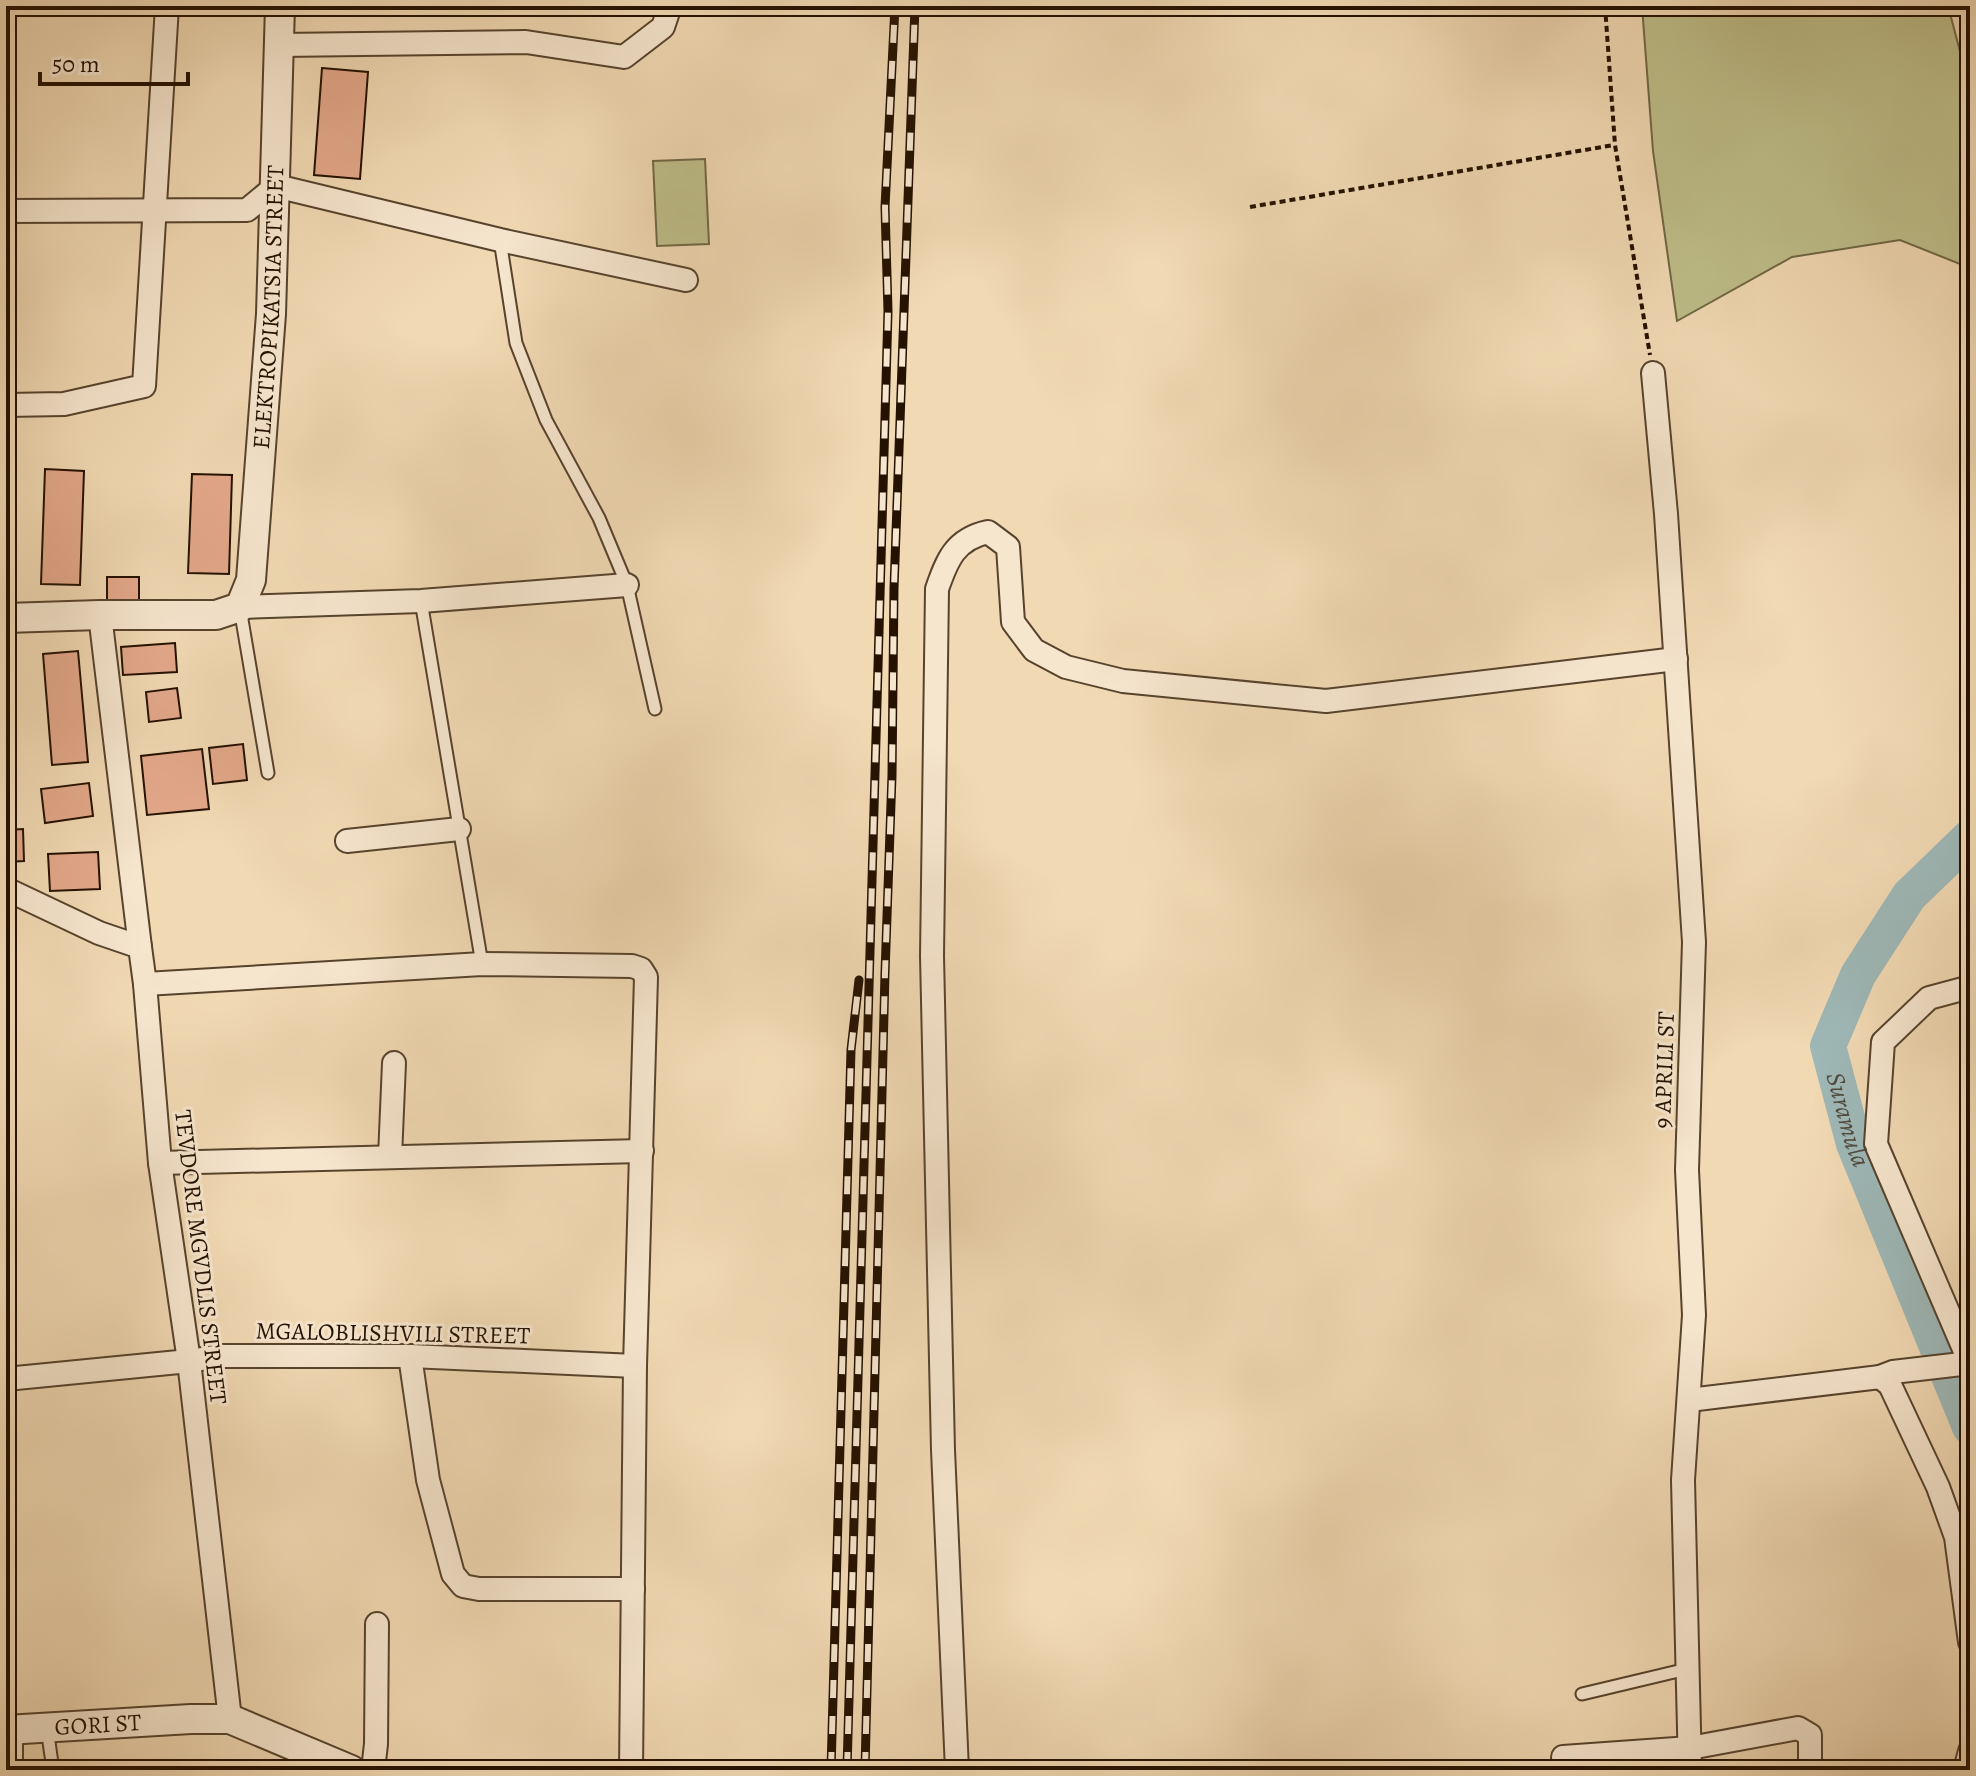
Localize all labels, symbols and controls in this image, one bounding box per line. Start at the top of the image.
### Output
scale bar [40,36,188,86]
text: 50 m [52,48,100,80]
street label: ELEKTROPIKATSIA STREET [245,165,291,450]
street label: 9 APRILI ST [1646,1011,1682,1129]
water label: Suramula [1818,1068,1879,1172]
street label: TEVDORE MGVDLIS STREET [167,1108,235,1406]
street label: MGALOBLISHVILI STREET [255,1315,531,1351]
street label: GORI ST [54,1706,142,1743]

